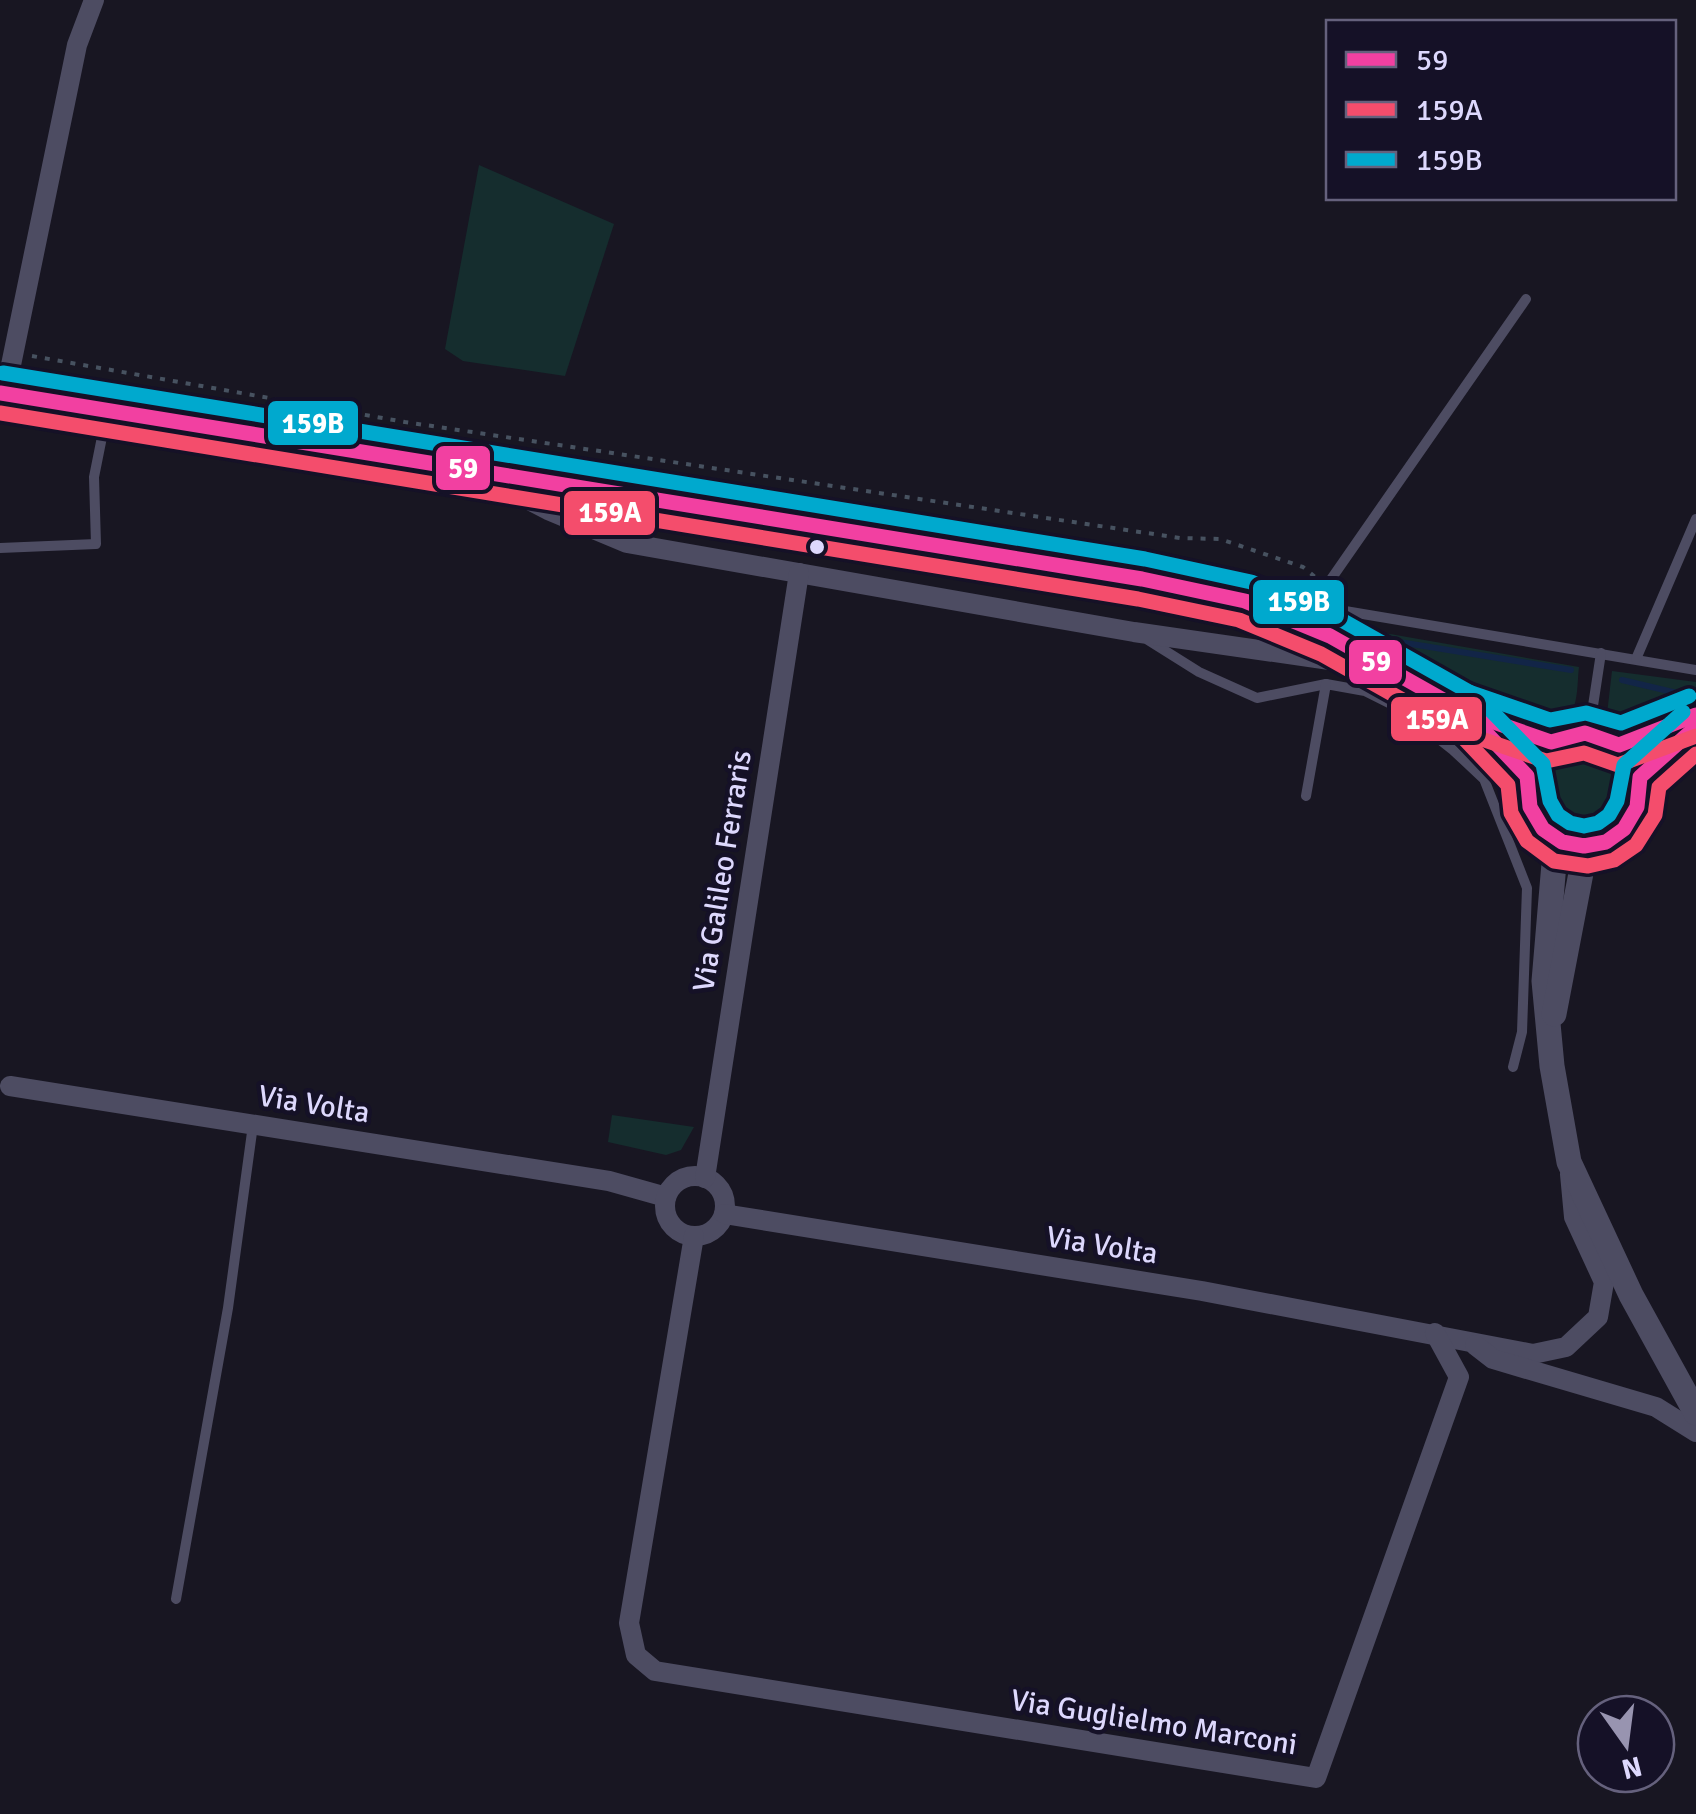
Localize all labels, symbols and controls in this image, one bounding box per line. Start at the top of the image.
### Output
legend [1326,20,1676,200]
text: 59 [1416,42,1448,79]
text: 159A [1416,92,1483,129]
text: 159B [1416,142,1483,179]
line badge: 159B [266,399,360,447]
text: 159B [282,407,344,441]
line badge: 59 [434,444,492,492]
text: 59 [448,452,478,486]
line badge: 159A [562,489,657,537]
text: 159A [578,496,642,530]
unlabelled marker [807,537,827,557]
line badge: 159B [1251,578,1346,626]
text: 159B [1268,585,1330,619]
line badge: 59 [1347,638,1404,686]
text: 59 [1361,645,1391,679]
line badge: 159A [1389,695,1484,743]
text: 159A [1405,703,1469,737]
street label: Via Galileo Ferraris [685,748,760,994]
street label: Via Volta [255,1077,372,1132]
street label: Via Volta [1043,1218,1160,1273]
street label: Via Guglielmo Marconi [1008,1682,1300,1763]
north arrow [1576,1694,1676,1794]
text: N [1618,1748,1645,1786]

